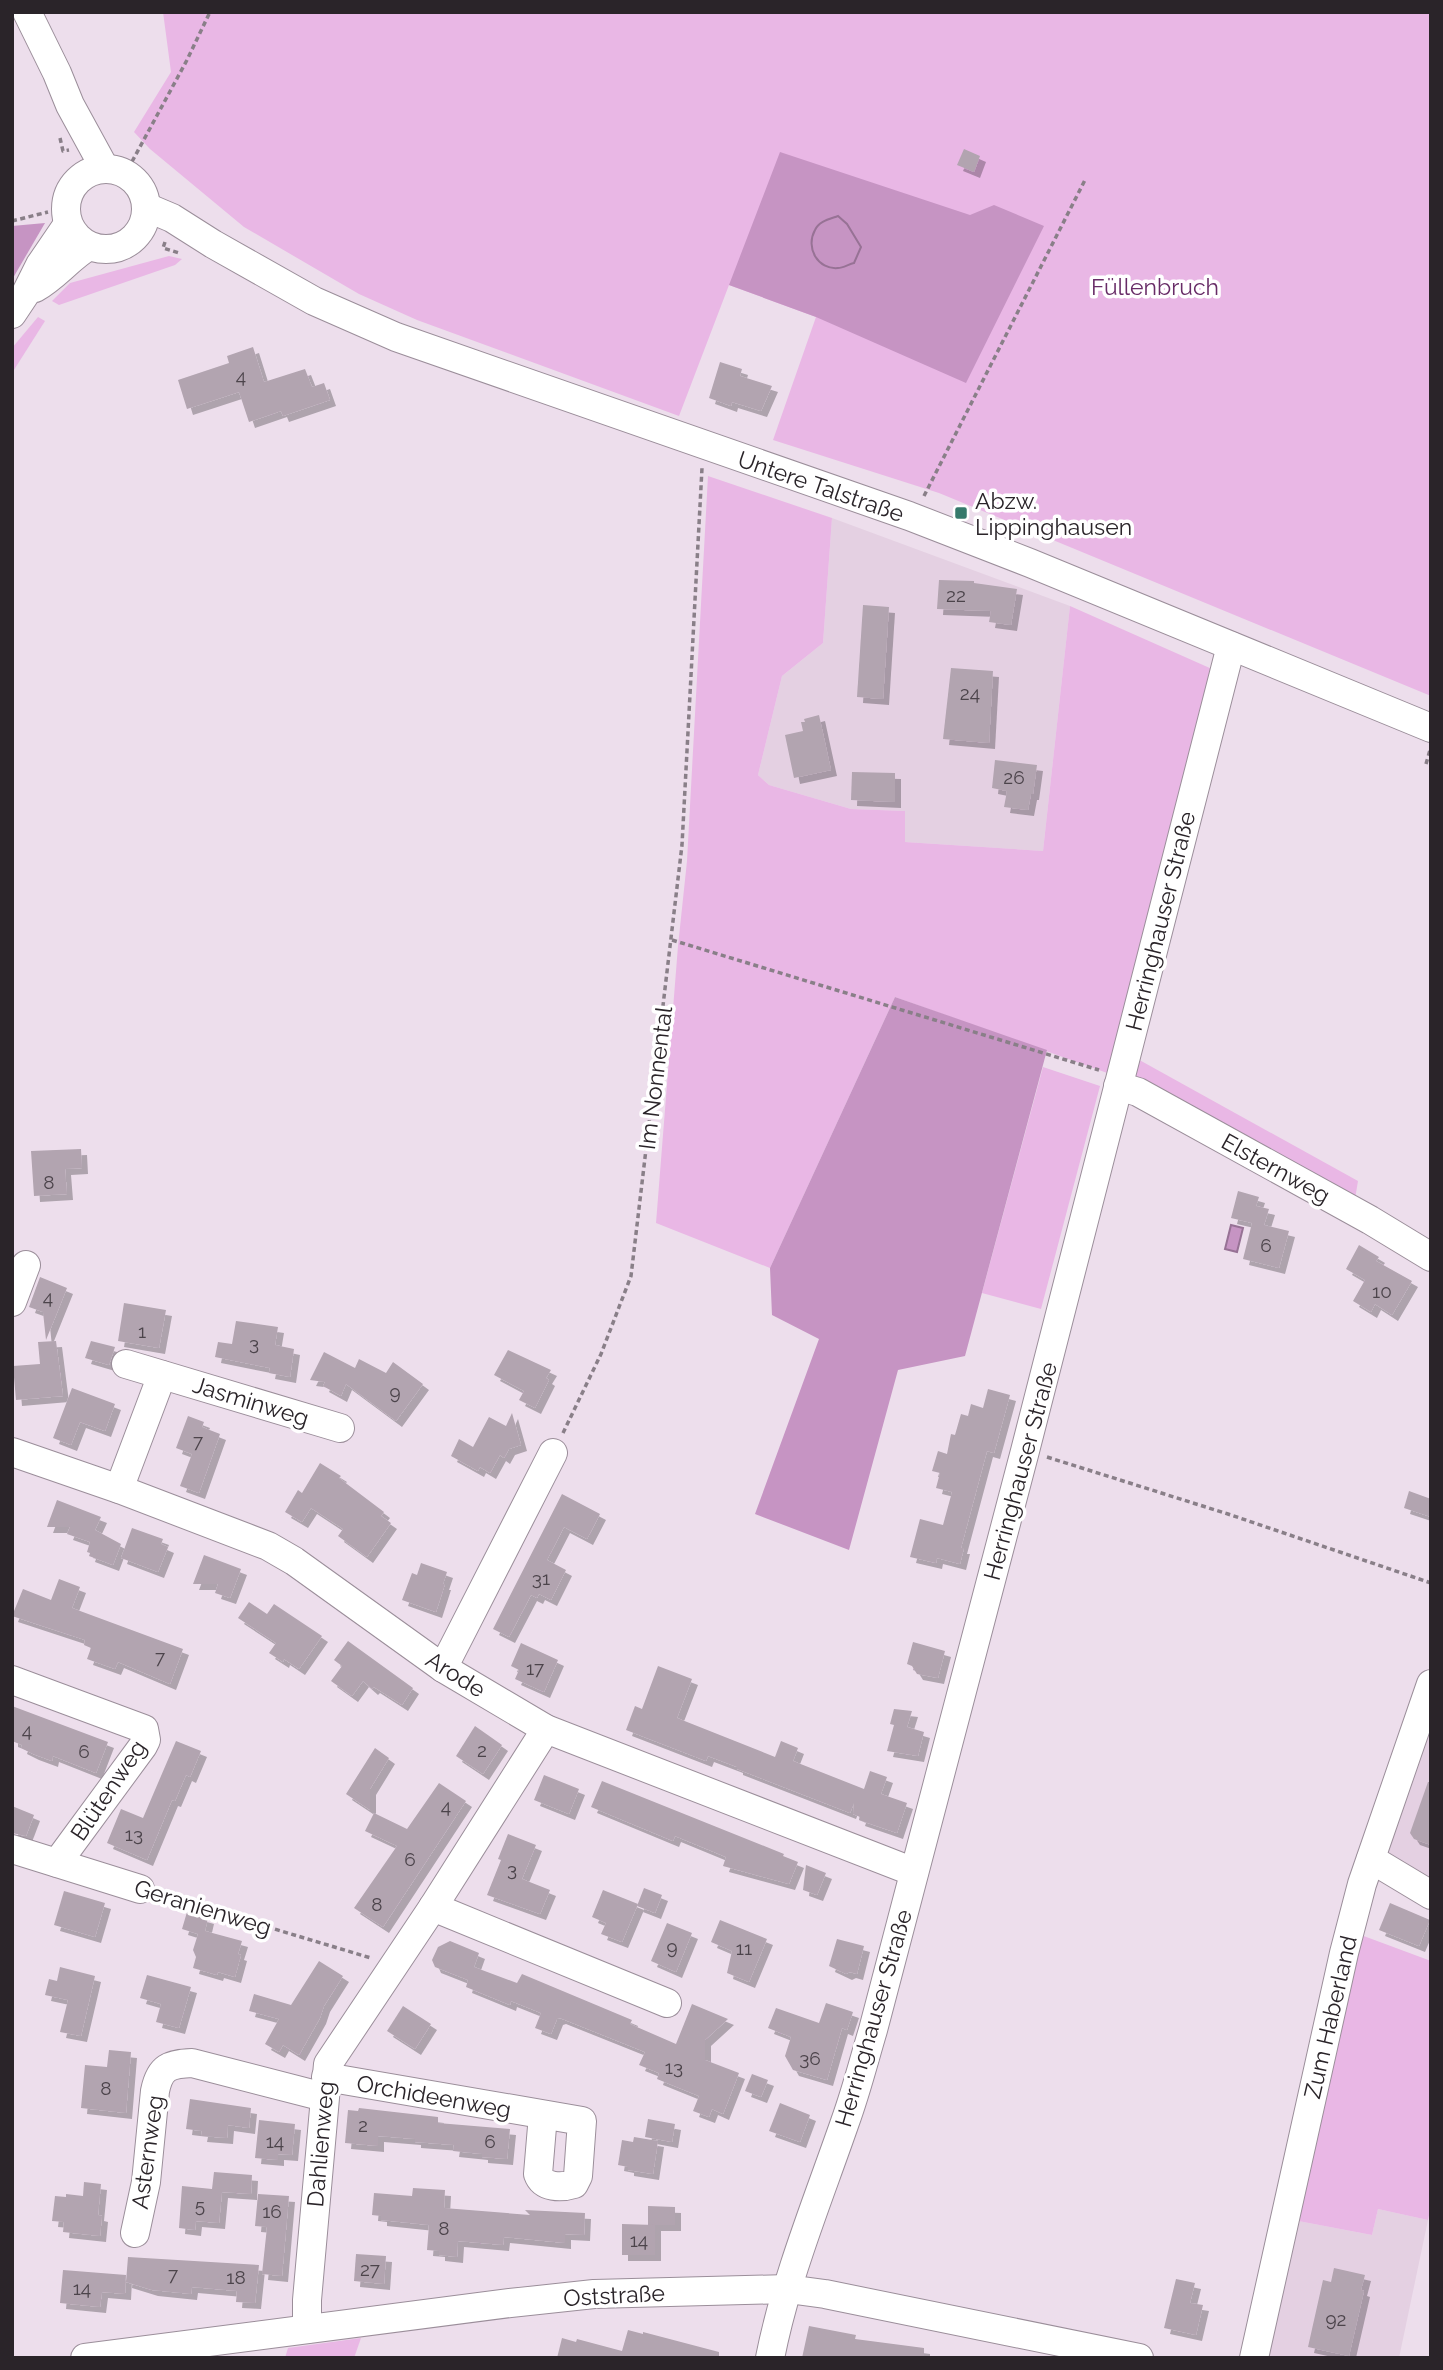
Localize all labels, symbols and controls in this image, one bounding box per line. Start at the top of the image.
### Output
park label: Füllenbruch [1091,273,1219,300]
house number: 4 [236,365,246,387]
street label: Untere Talstraße [734,445,908,527]
place label: Abzw. Lippinghausen [975,487,1132,540]
marker: Abzw. Lippinghausen [953,505,969,521]
house number: 22 [946,584,966,606]
house number: 24 [960,682,980,704]
house number: 26 [1003,766,1025,788]
street label: Herringhauser Straße [1120,809,1200,1033]
street label: Im Nonnental [633,1004,677,1151]
street label: Elsternweg [1217,1127,1335,1209]
house number: 8 [43,1171,55,1193]
house number: 6 [1260,1234,1272,1256]
house number: 10 [1372,1280,1392,1302]
house number: 4 [43,1286,53,1308]
house number: 1 [138,1320,146,1342]
house number: 3 [249,1332,259,1354]
street label: Herringhauser Straße [978,1359,1062,1583]
street label: Jasminweg [190,1371,312,1431]
house number: 9 [389,1381,401,1403]
house number: 7 [193,1430,203,1452]
house number: 31 [532,1567,550,1589]
street label: Arode [421,1645,491,1703]
house number: 7 [155,1646,165,1668]
house number: 17 [526,1657,544,1679]
house number: 4 [22,1719,32,1741]
street label: Blütenweg [65,1735,151,1845]
house number: 2 [477,1739,487,1761]
house number: 6 [78,1740,90,1762]
house number: 4 [441,1795,451,1817]
house number: 13 [125,1823,143,1845]
house number: 6 [404,1848,416,1870]
house number: 3 [507,1858,517,1880]
street label: Geranienweg [131,1873,275,1941]
house number: 8 [371,1893,383,1915]
street label: Herringhauser Straße [829,1906,917,2130]
street label: Zum Haberland [1298,1933,1362,2101]
house number: 9 [666,1936,678,1958]
house number: 11 [736,1937,752,1959]
house number: 36 [799,2047,821,2069]
house number: 13 [665,2056,683,2078]
street label: Orchideenweg [355,2069,513,2123]
house number: 8 [100,2077,112,2099]
street label: Dahlienweg [301,2080,339,2208]
street label: Asternweg [126,2093,168,2211]
house number: 2 [358,2114,368,2136]
house number: 14 [266,2130,284,2152]
house number: 6 [484,2130,496,2152]
house number: 5 [195,2194,205,2216]
house number: 16 [262,2200,282,2222]
house number: 8 [438,2217,450,2239]
house number: 14 [630,2229,648,2251]
house number: 27 [360,2258,380,2280]
house number: 7 [168,2263,178,2285]
house number: 18 [226,2266,246,2288]
house number: 14 [73,2277,91,2299]
street label: Oststraße [563,2279,665,2311]
house number: 92 [1325,2308,1347,2330]

